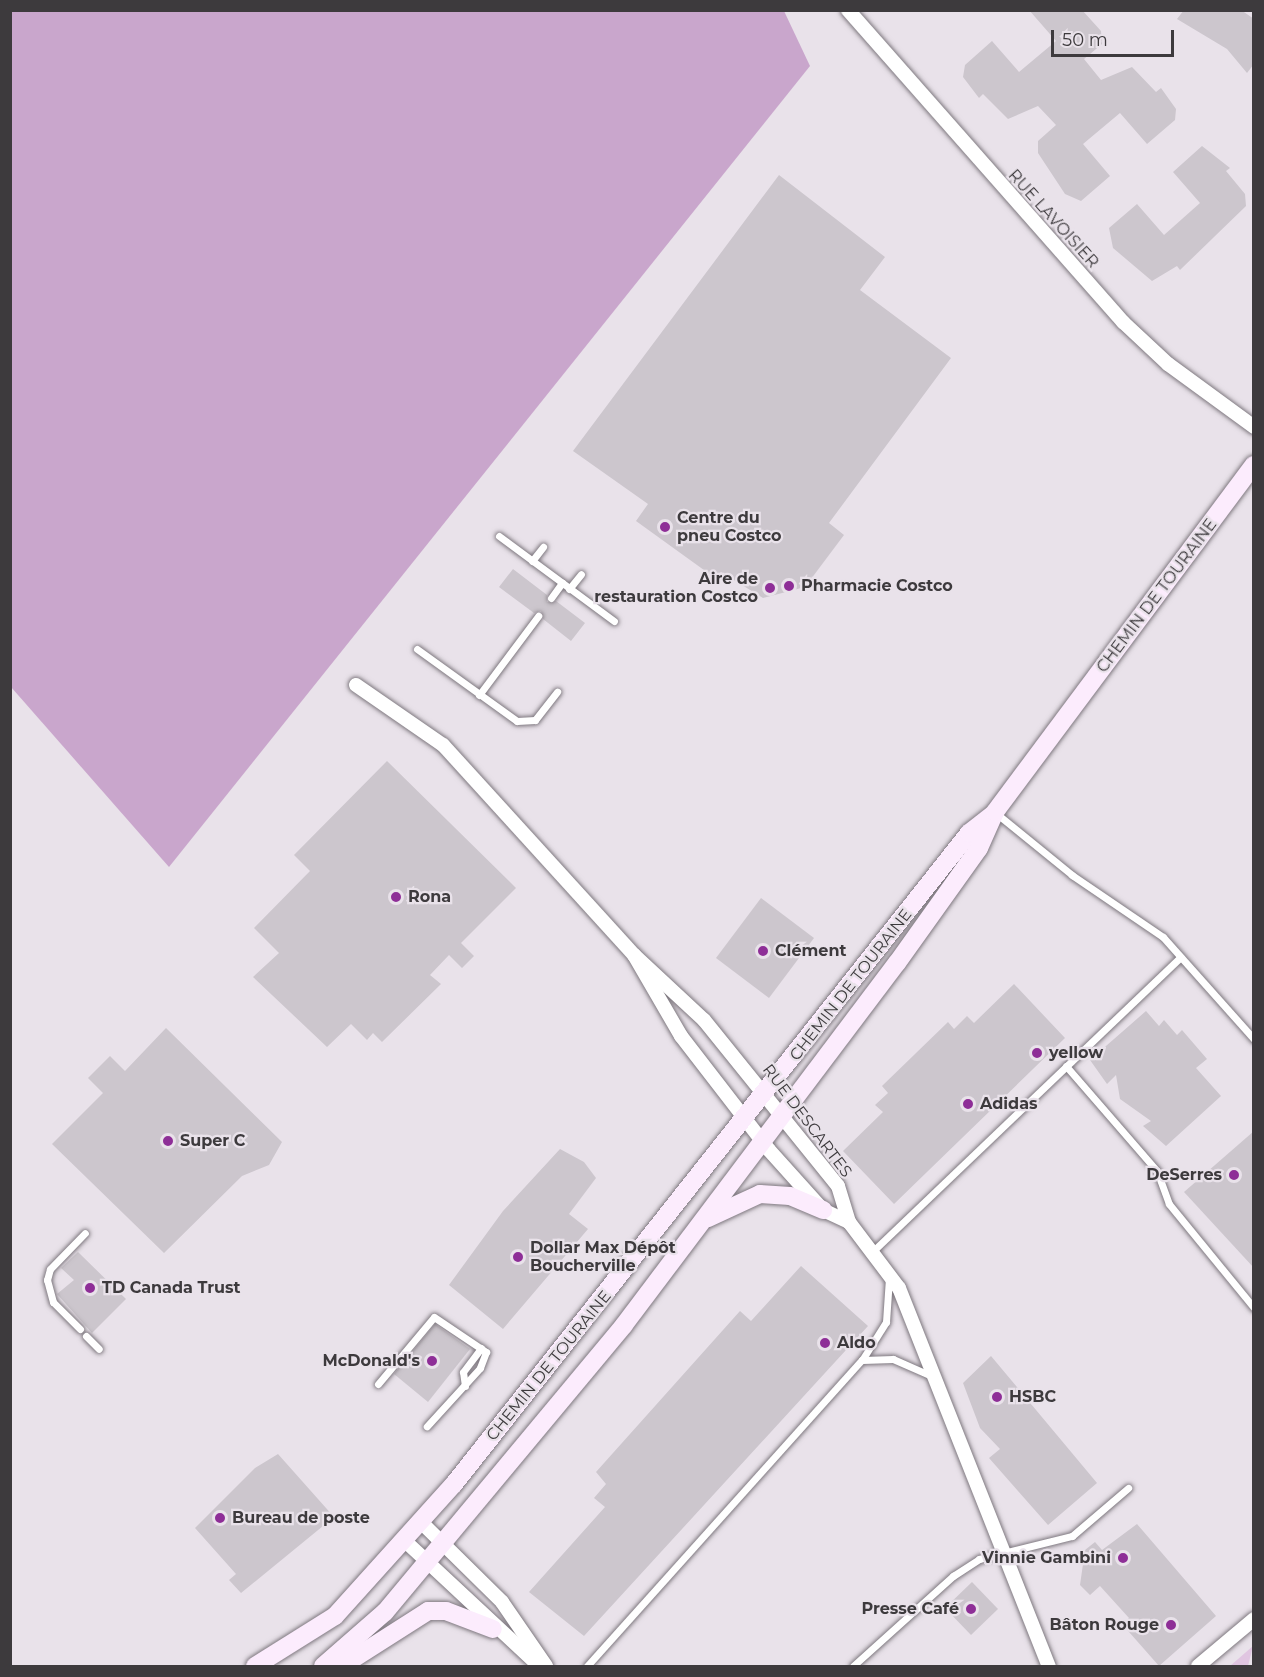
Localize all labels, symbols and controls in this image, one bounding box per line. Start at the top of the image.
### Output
scale bar [1054,18,1177,56]
text: 50 m [1062,29,1108,51]
street label: RUE LAVOISIER [1004,166,1102,272]
place label: Centre du pneu Costco [677,508,782,546]
street label: CHEMIN DE TOURAINE [1093,515,1221,677]
marker: Centre du pneu Costco [658,520,672,534]
place label: Aire de restauration Costco [594,569,758,607]
place label: Pharmacie Costco [801,576,953,596]
marker: Pharmacie Costco [782,579,796,593]
marker: Aire de restauration Costco [763,581,777,595]
place label: Rona [408,887,451,907]
marker: Rona [389,890,403,904]
street label: CHEMIN DE TOURAINE [786,905,916,1065]
place label: Clément [775,941,846,961]
marker: Clément [756,944,770,958]
place label: yellow [1049,1043,1103,1063]
marker: yellow [1030,1046,1044,1060]
street label: RUE DESCARTES [758,1061,856,1181]
place label: Adidas [980,1094,1038,1114]
marker: Adidas [961,1097,975,1111]
place label: Super C [180,1131,245,1151]
marker: Super C [161,1134,175,1148]
place label: DeSerres [1146,1165,1222,1185]
marker: DeSerres [1227,1168,1241,1182]
place label: Dollar Max Dépôt Boucherville [530,1238,676,1276]
marker: Dollar Max Dépôt Boucherville [511,1250,525,1264]
place label: TD Canada Trust [102,1278,241,1298]
marker: TD Canada Trust [83,1281,97,1295]
street label: CHEMIN DE TOURAINE [483,1287,615,1445]
place label: Aldo [837,1333,876,1353]
marker: Aldo [818,1336,832,1350]
place label: McDonald's [323,1351,420,1371]
marker: McDonald's [425,1354,439,1368]
place label: HSBC [1009,1387,1056,1407]
marker: HSBC [990,1390,1004,1404]
place label: Bureau de poste [232,1508,370,1528]
marker: Bureau de poste [213,1511,227,1525]
place label: Vinnie Gambini [982,1548,1111,1568]
marker: Vinnie Gambini [1116,1551,1130,1565]
place label: Presse Café [861,1599,959,1619]
marker: Presse Café [964,1602,978,1616]
place label: Bâton Rouge [1050,1615,1159,1635]
marker: Bâton Rouge [1164,1618,1178,1632]

